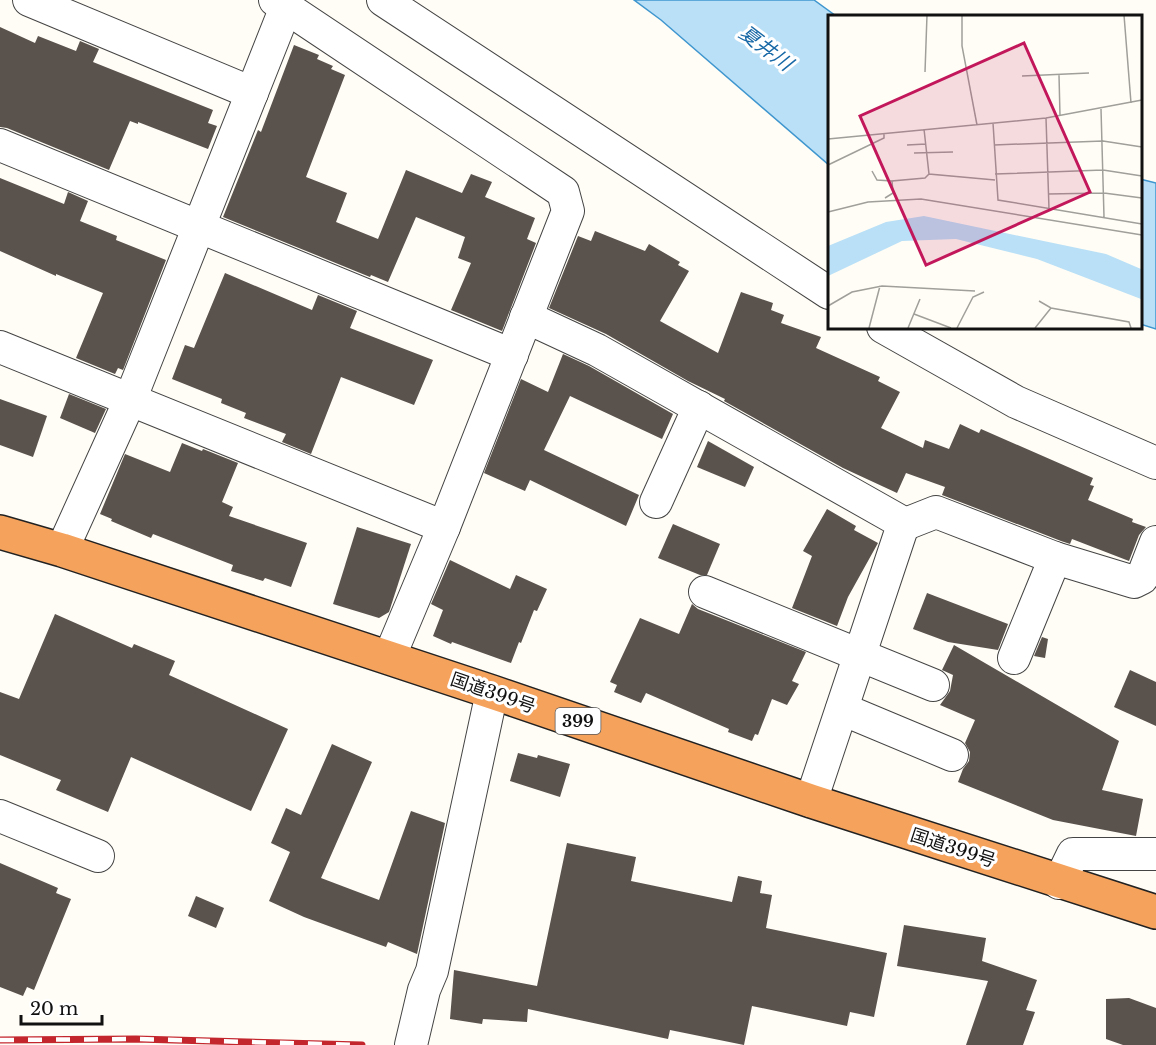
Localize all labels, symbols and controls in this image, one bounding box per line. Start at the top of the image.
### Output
inset map [828,15,1141,328]
water label: 夏井川 [735,20,799,77]
street label: 国道399号 [448,668,538,718]
road number: 399 [556,708,600,734]
street label: 国道399号 [908,824,998,872]
scale bar [21,988,102,1026]
text: 20 m [30,998,78,1020]

